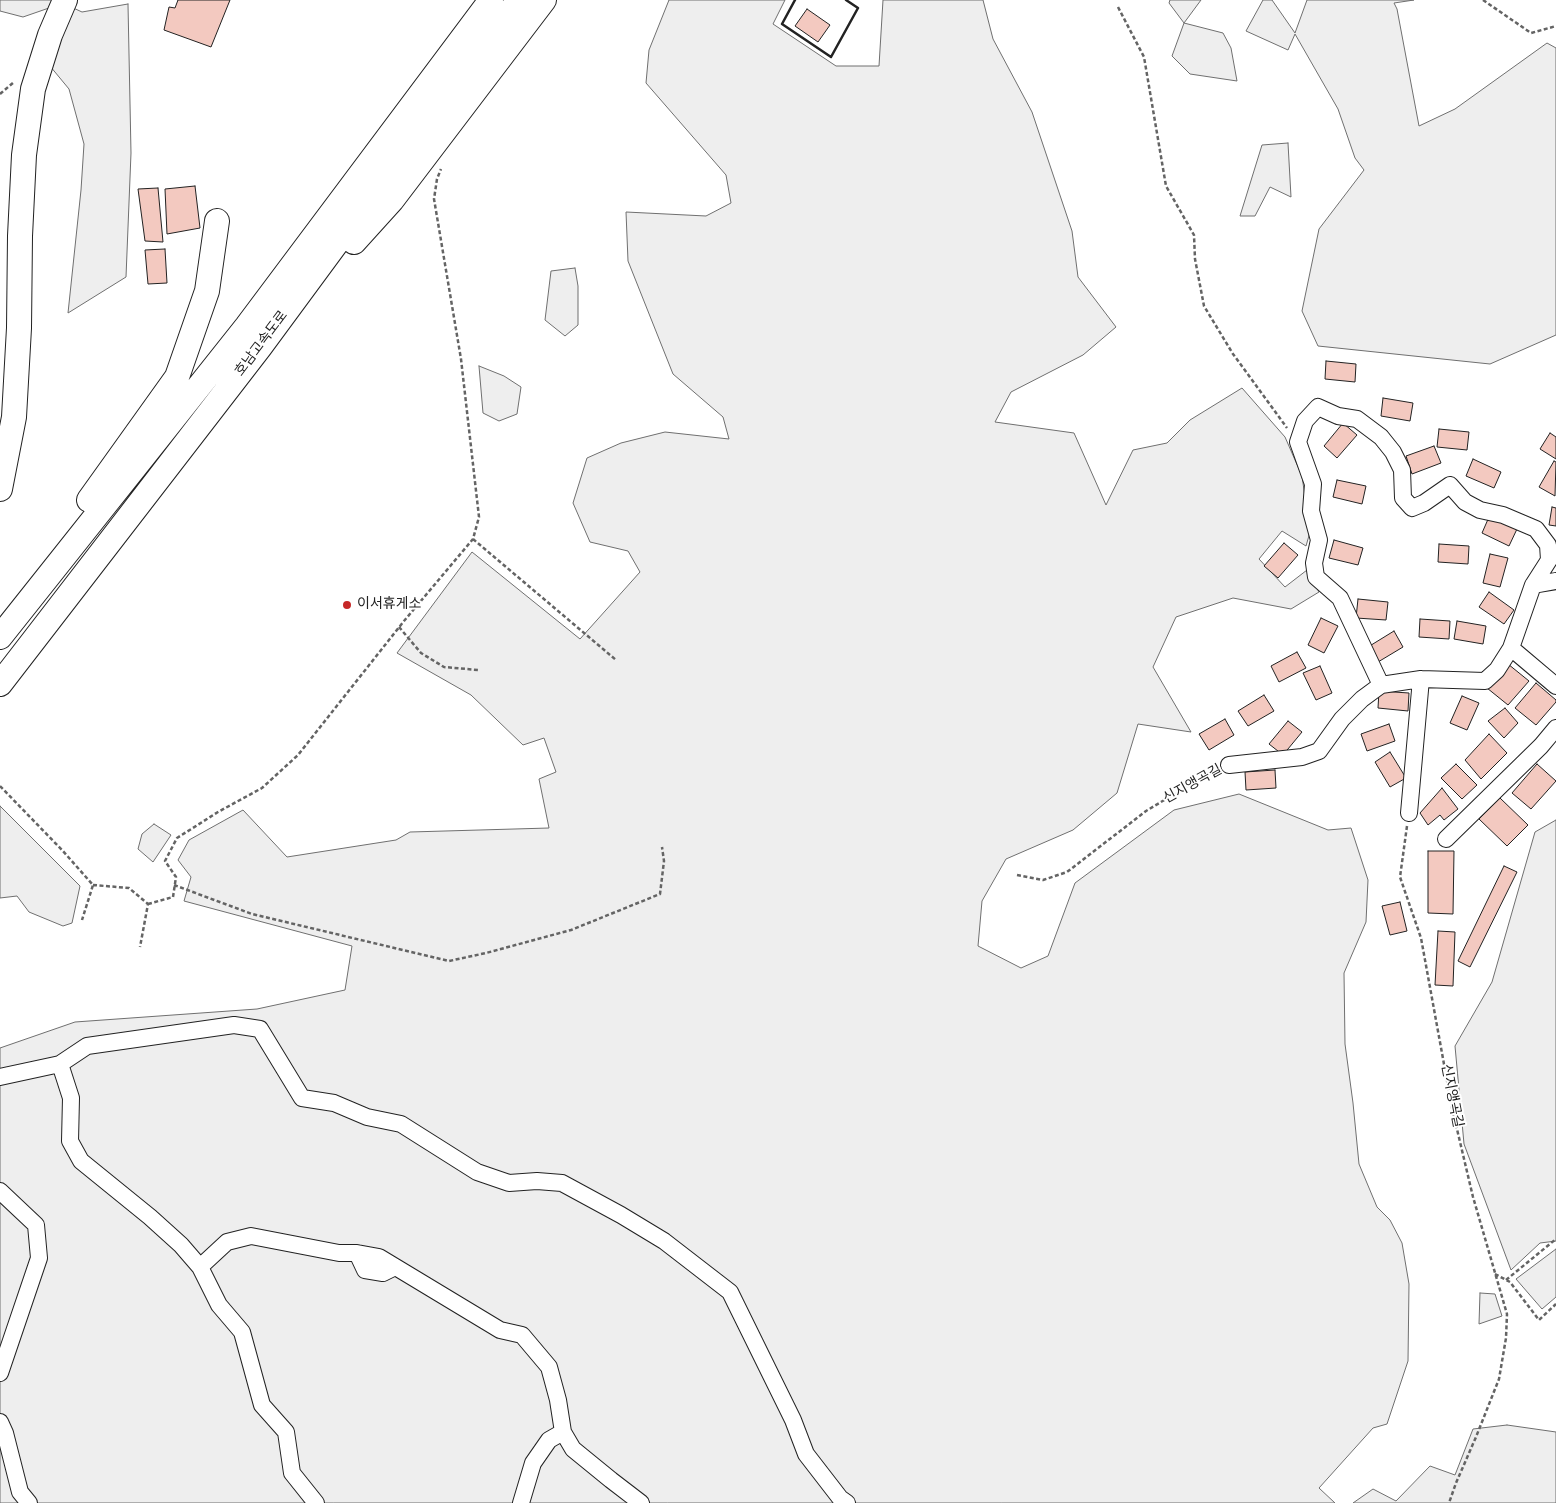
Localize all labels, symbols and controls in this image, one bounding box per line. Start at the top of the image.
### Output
street label: 호남고속도로 [232,308,292,380]
place label: 이서휴게소 [357,597,421,613]
marker: 이서휴게소 [341,599,353,611]
street label: 신지앵곡길 [1161,762,1225,808]
street label: 신지앵곡길 [1437,1063,1465,1129]

